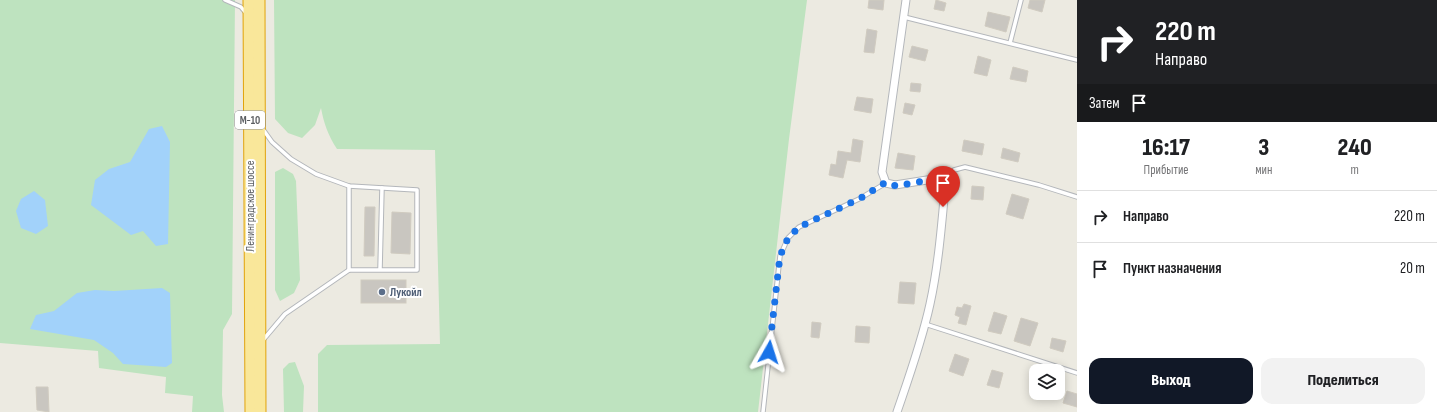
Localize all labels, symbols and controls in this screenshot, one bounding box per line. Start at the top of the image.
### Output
text: 220 m [1155,15,1216,48]
icon: right [1089,16,1141,68]
text: Направо [1155,49,1207,70]
icon: arrive [1128,92,1150,114]
text: Затем [1089,94,1120,113]
road number: М-10 [235,111,265,129]
text: 16:17 [1142,133,1190,162]
text: 3 [1258,133,1269,162]
text: 240 [1338,133,1372,162]
street label: Ленинградское шоссе [243,160,258,252]
text: Прибытие [1144,162,1189,178]
text: мин [1255,162,1272,178]
text: m [1351,162,1359,178]
pin [926,166,960,207]
icon: arrive [932,172,954,194]
icon: right [1089,206,1111,228]
text: Направо [1123,207,1169,226]
text: 220 m [1394,207,1425,226]
icon: arrive [1089,258,1111,280]
text: Пункт назначения [1123,259,1221,278]
text: 20 m [1400,259,1425,278]
place label: Лукойл [390,285,422,300]
marker: Лукойл [377,287,387,297]
position arrow [748,331,790,373]
button: Выход [1089,358,1253,404]
button: Поделиться [1261,358,1425,404]
map controls [1029,364,1065,400]
button: layers [1029,364,1065,400]

